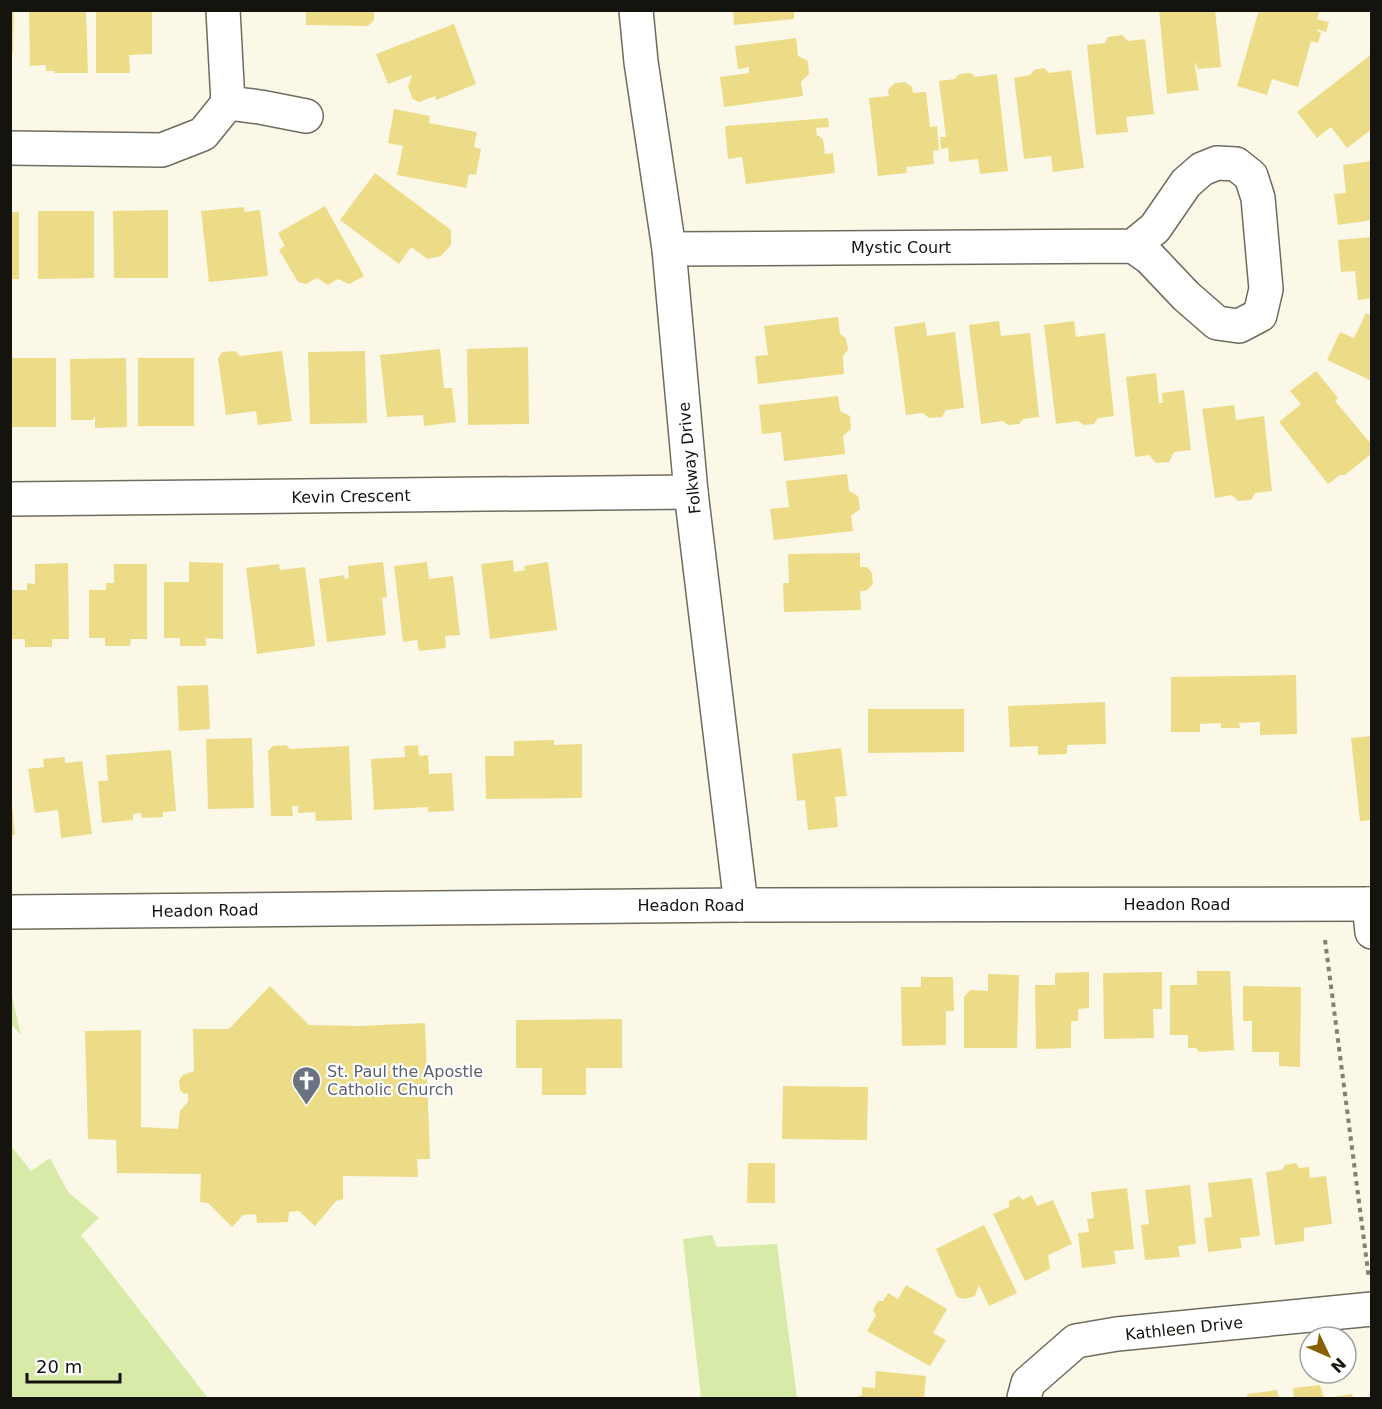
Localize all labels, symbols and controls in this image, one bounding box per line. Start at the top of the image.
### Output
street label: Mystic Court [851,238,951,257]
street label: Folkway Drive [674,401,705,515]
street label: Kevin Crescent [291,486,411,507]
street label: Headon Road [1124,895,1231,914]
street label: Headon Road [638,896,745,915]
street label: Headon Road [151,900,259,921]
place label: St. Paul the Apostle Catholic Church [327,1062,483,1099]
church icon: St. Paul the Apostle Catholic Church [290,1064,322,1106]
street label: Kathleen Drive [1124,1313,1244,1344]
north arrow [1298,1325,1358,1385]
scale bar [27,1346,120,1384]
text: N [1327,1354,1350,1376]
text: 20 m [36,1356,82,1377]

